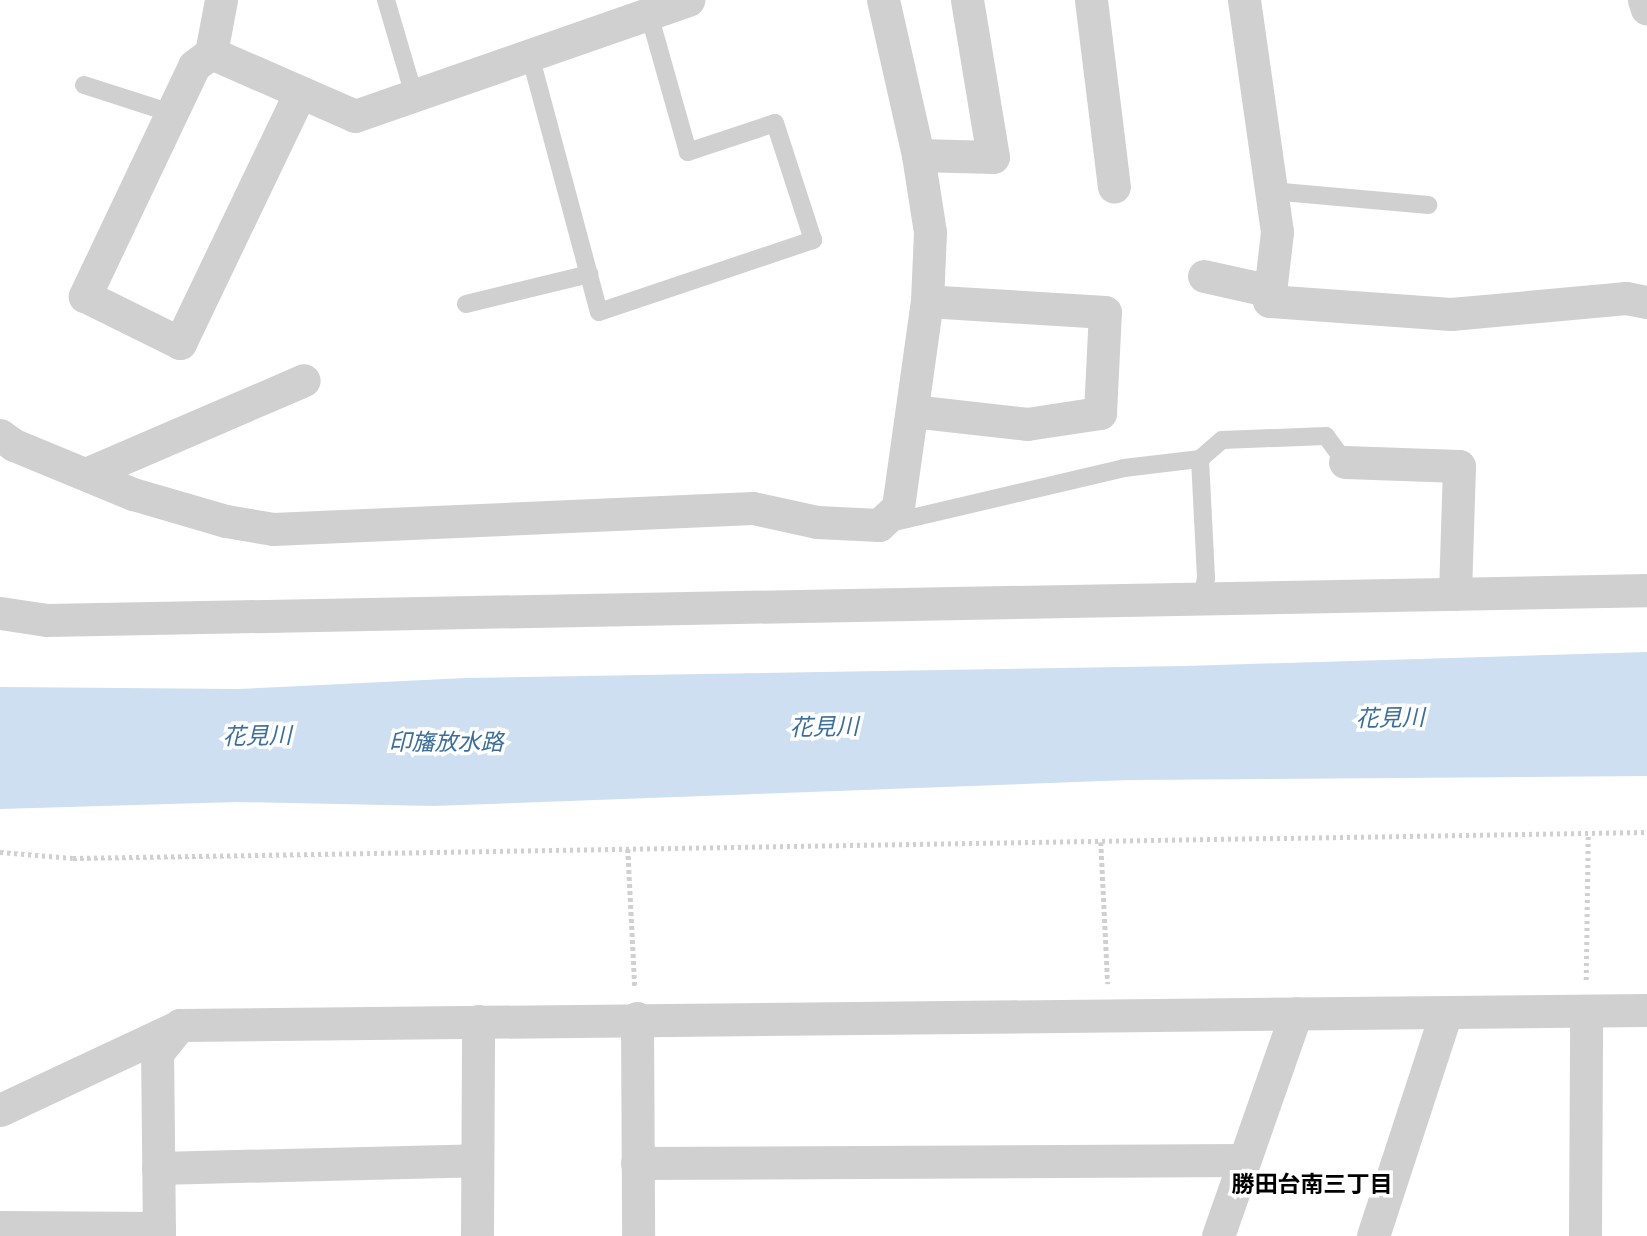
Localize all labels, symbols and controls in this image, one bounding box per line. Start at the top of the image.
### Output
water label: 花見川 [1355,704,1425,732]
water label: 花見川 [789,713,859,741]
water label: 花見川 [222,722,292,750]
water label: 印旛放水路 [389,728,503,756]
district label: 勝田台南三丁目 [1232,1170,1392,1198]

